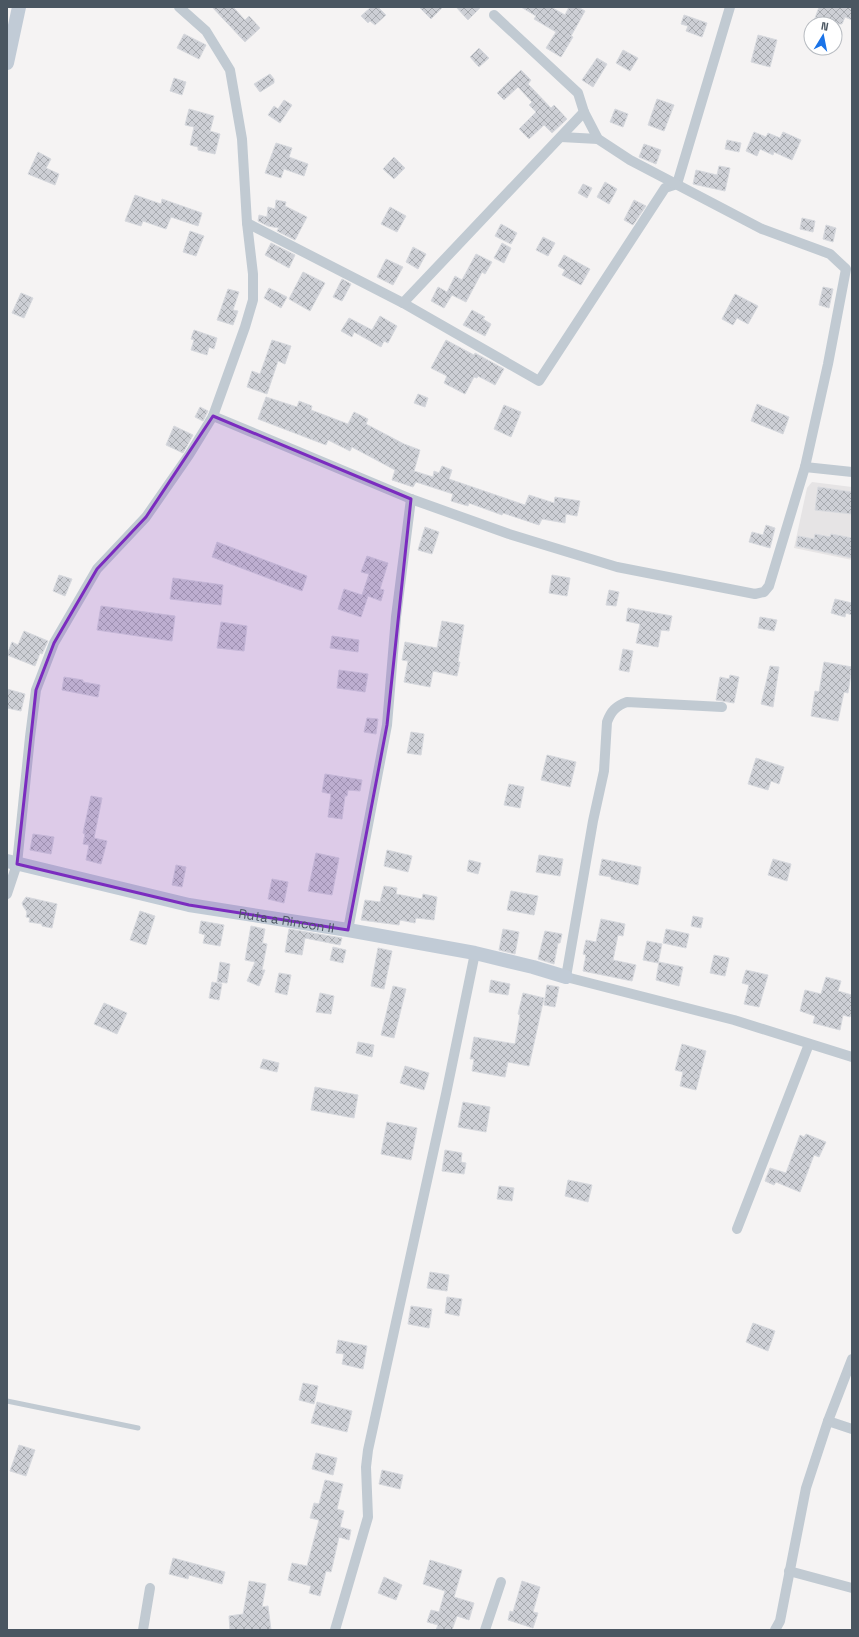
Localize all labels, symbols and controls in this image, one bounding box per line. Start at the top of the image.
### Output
north arrow [803,16,843,56]
text: N [820,19,830,34]
street label: Ruta a Rincon II [237,905,336,937]

